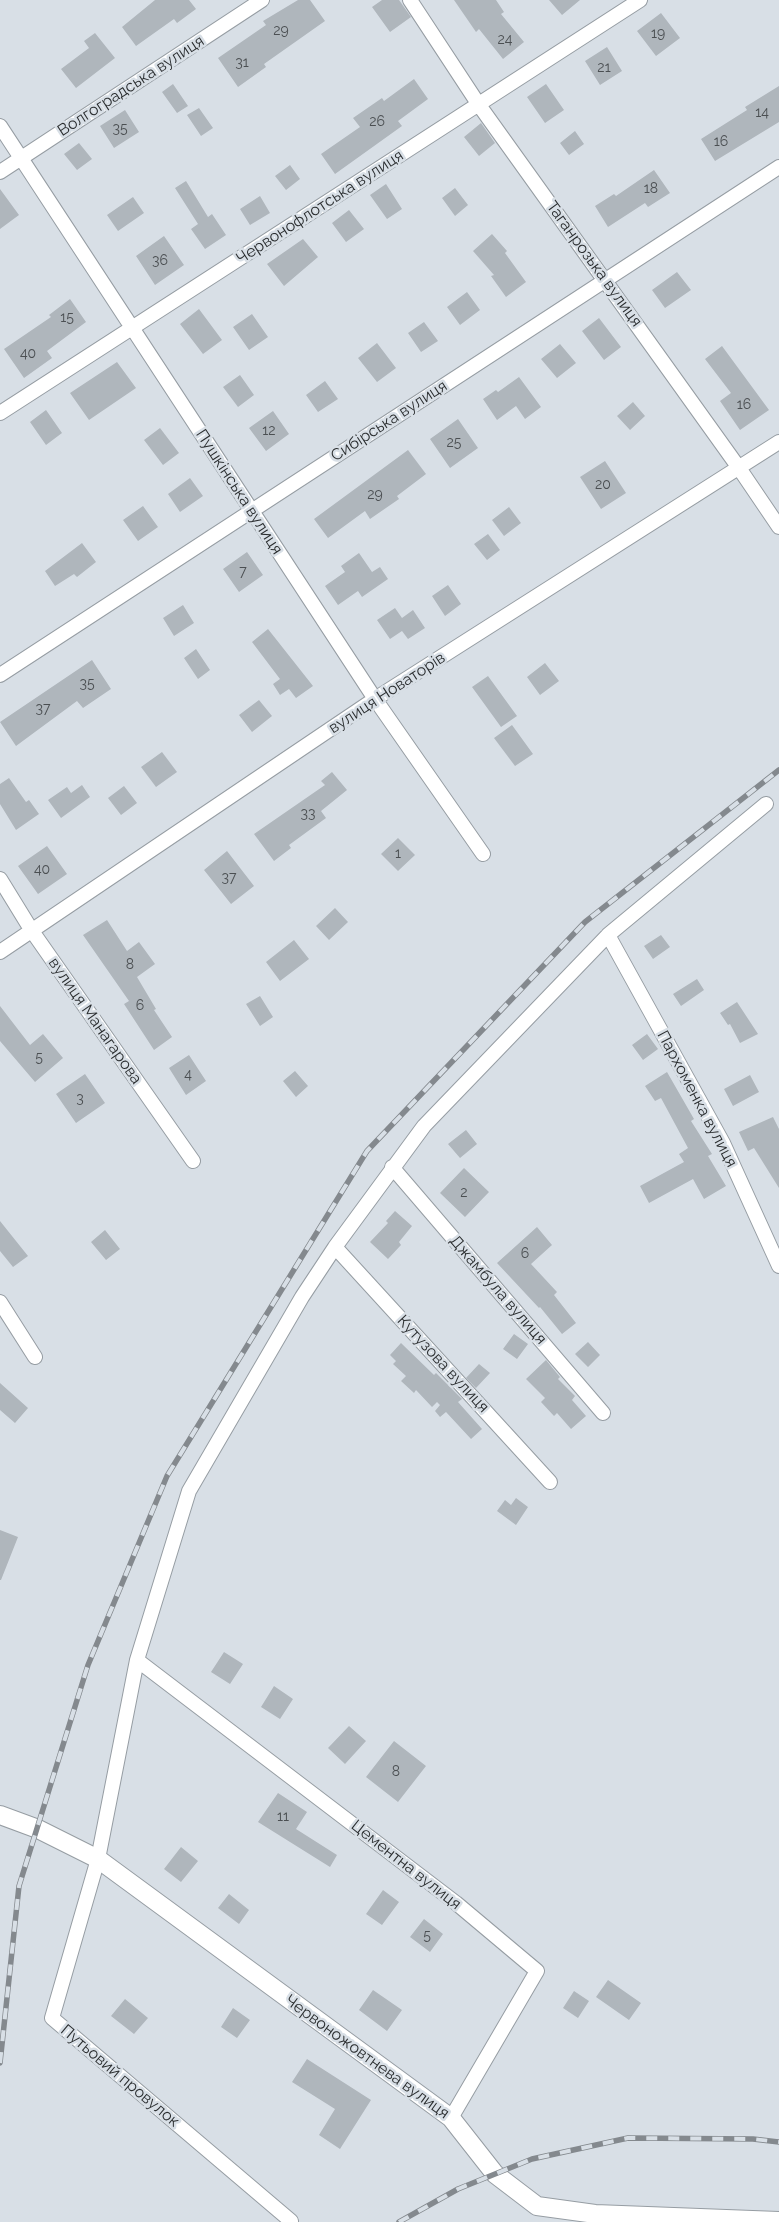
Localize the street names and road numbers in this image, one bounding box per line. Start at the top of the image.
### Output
street label: Волгоградська вулиця [54,31,208,141]
street label: Червонофлотська вулиця [233,146,407,268]
street label: Таганрозька вулиця [542,198,646,330]
street label: Сибірська вулиця [327,376,451,466]
street label: Пушкінська вулиця [191,426,287,558]
street label: вулиця Новаторів [325,648,449,738]
street label: вулиця Манагарова [44,954,146,1088]
street label: Пархоменка вулиця [653,1027,741,1171]
street label: Джамбула вулиця [446,1232,550,1348]
street label: Кутузова вулиця [393,1311,493,1417]
street label: Цементна вулиця [347,1816,465,1914]
street label: Червоножовтнева вулиця [281,1991,453,2123]
street label: Путьовий провулок [57,2021,183,2131]

